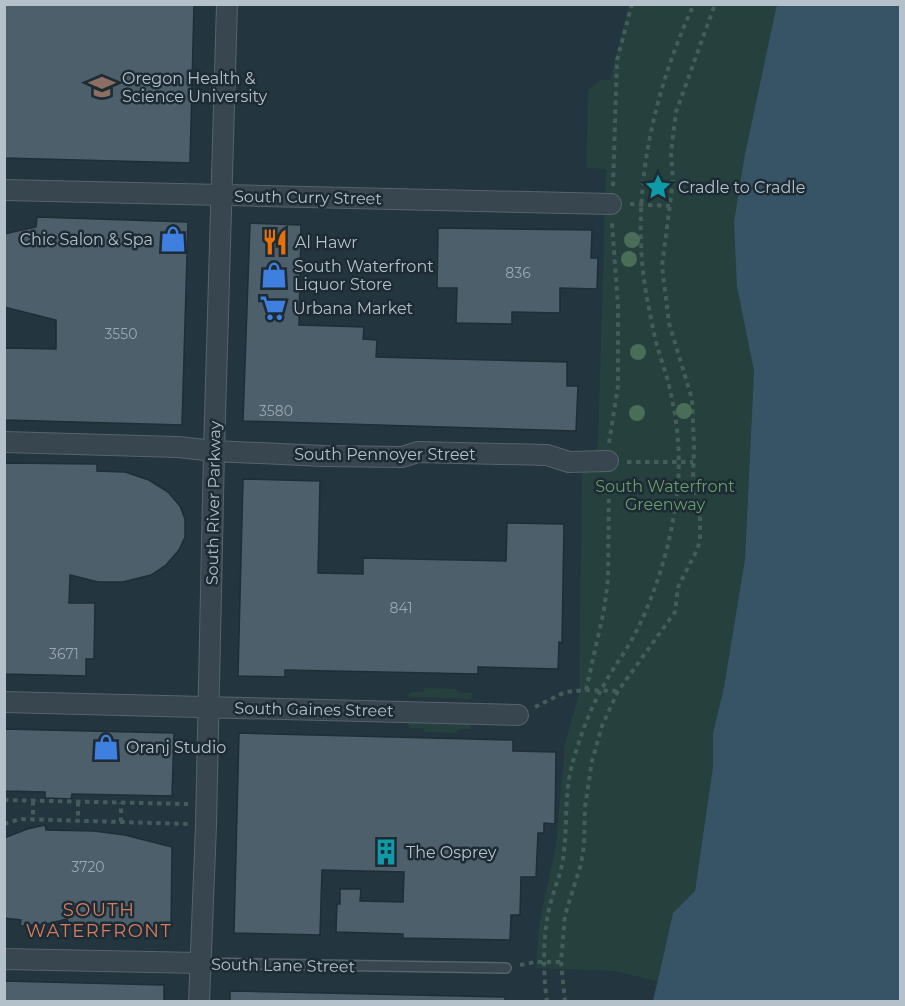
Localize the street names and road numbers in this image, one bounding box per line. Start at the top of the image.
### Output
street label: South Curry Street [234,187,383,208]
street label: South River Parkway [203,420,224,585]
street label: South Pennoyer Street [294,445,476,464]
street label: South Gaines Street [234,699,394,720]
street label: South Lane Street [211,955,356,976]

